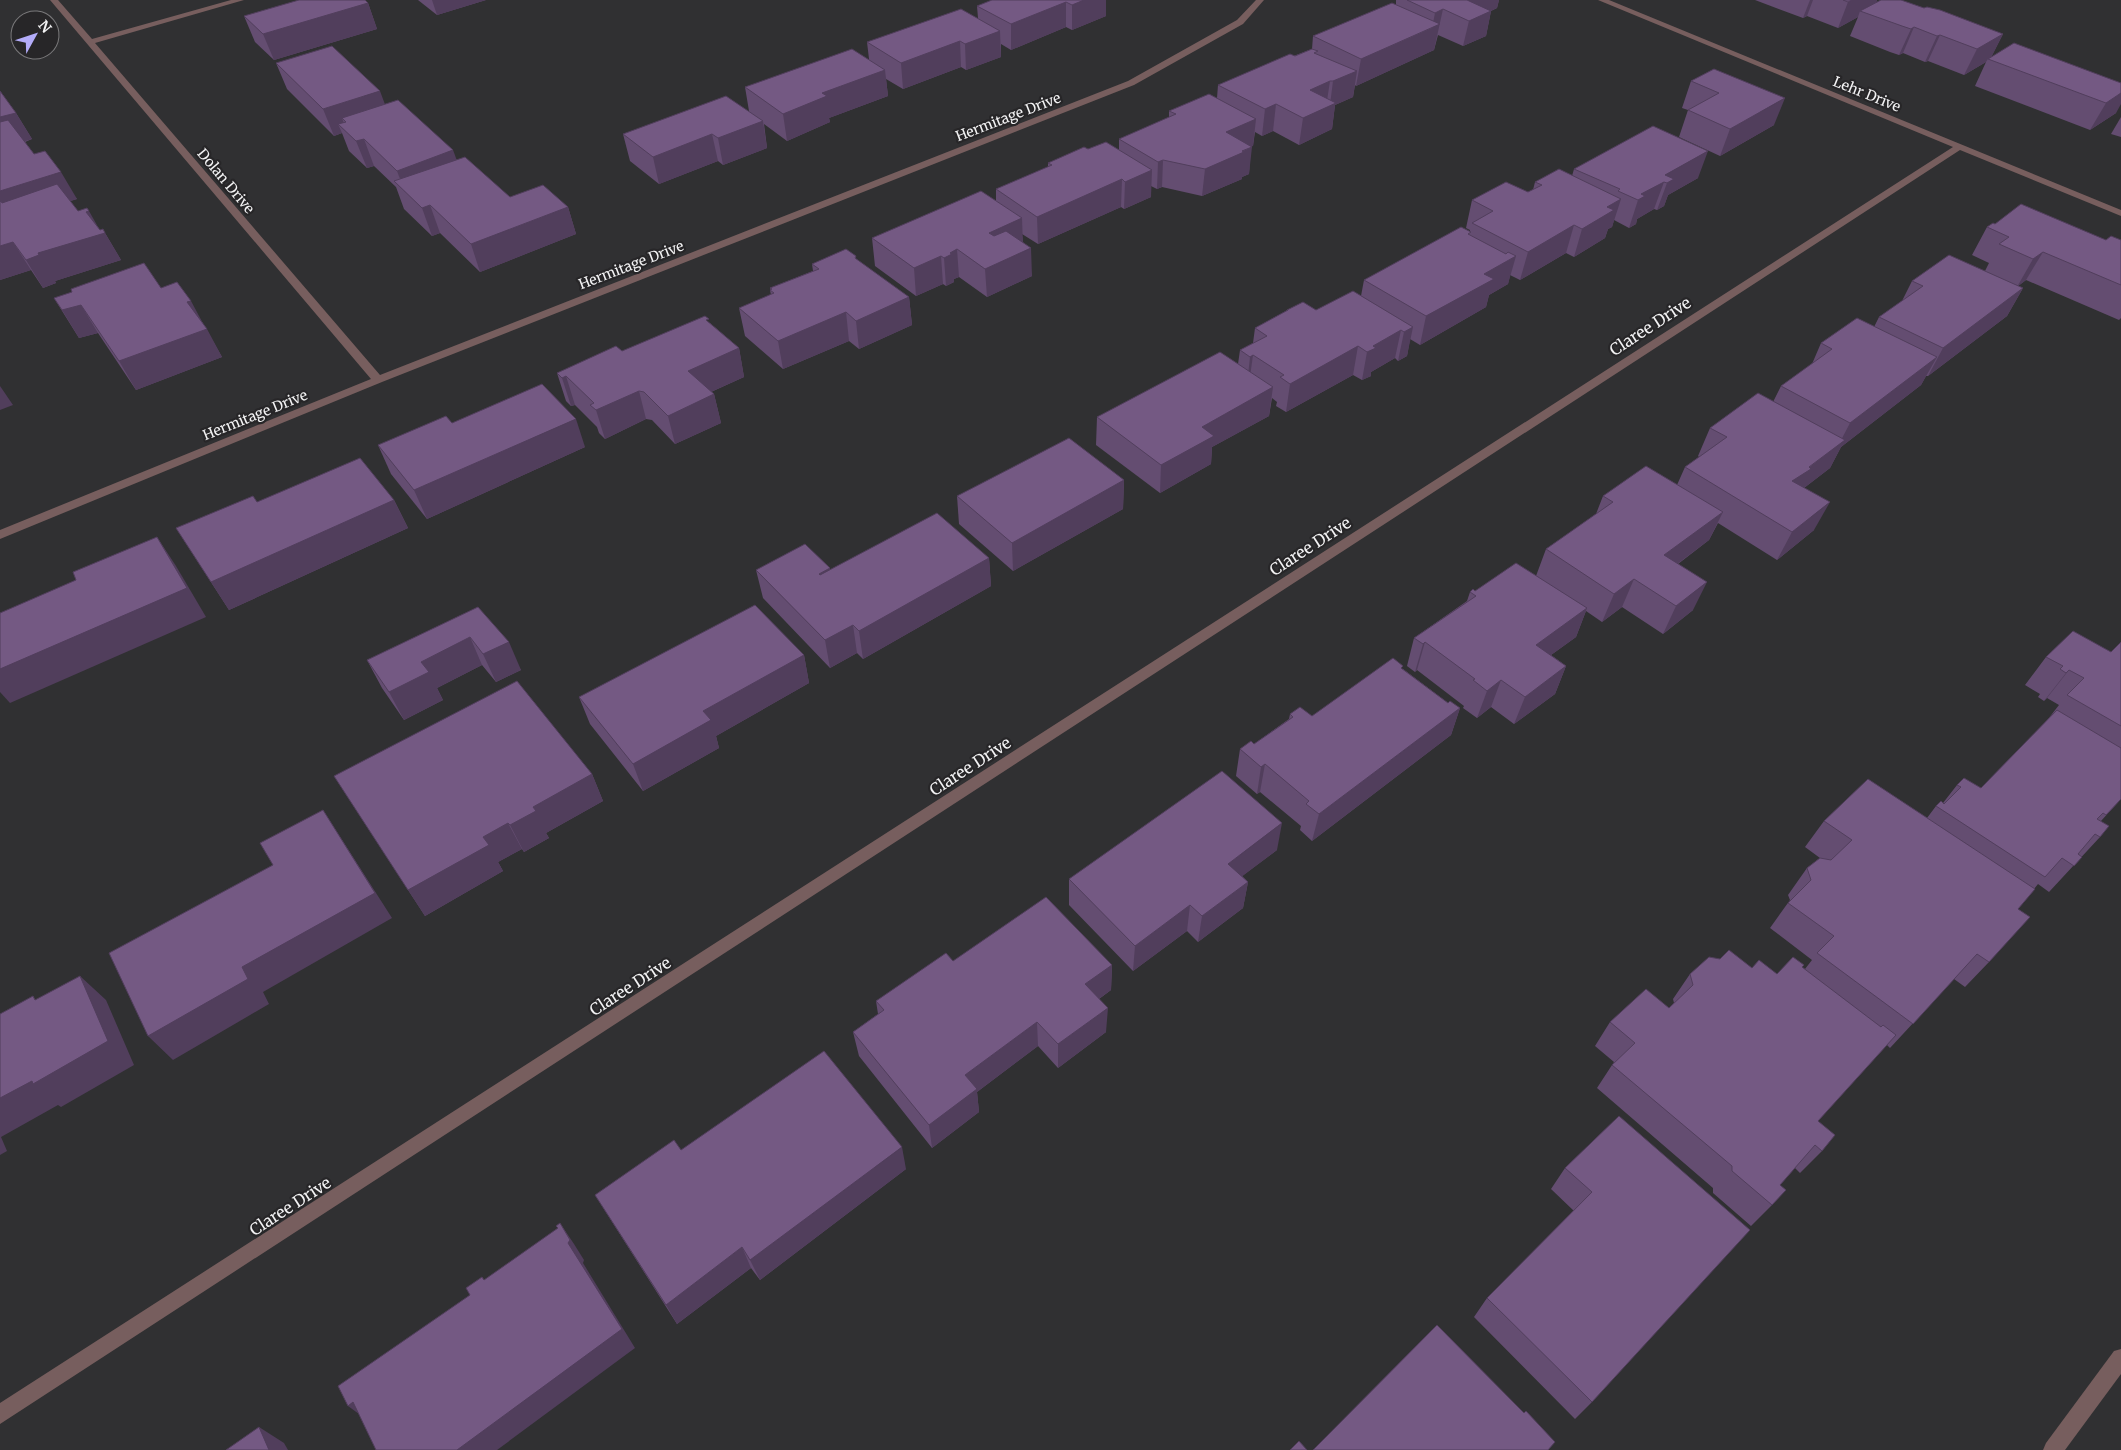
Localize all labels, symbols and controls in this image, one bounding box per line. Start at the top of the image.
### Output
north arrow [10,10,60,60]
text: N [35,17,55,37]
street label: Lehr Drive [1831,72,1903,116]
street label: Hermitage Drive [953,89,1063,145]
street label: Dolan Drive [194,145,258,217]
street label: Hermitage Drive [576,237,686,293]
street label: Claree Drive [1606,292,1694,360]
street label: Hermitage Drive [200,386,310,444]
street label: Claree Drive [1266,512,1354,580]
street label: Claree Drive [926,732,1014,800]
street label: Claree Drive [586,952,674,1020]
street label: Claree Drive [246,1172,334,1240]

